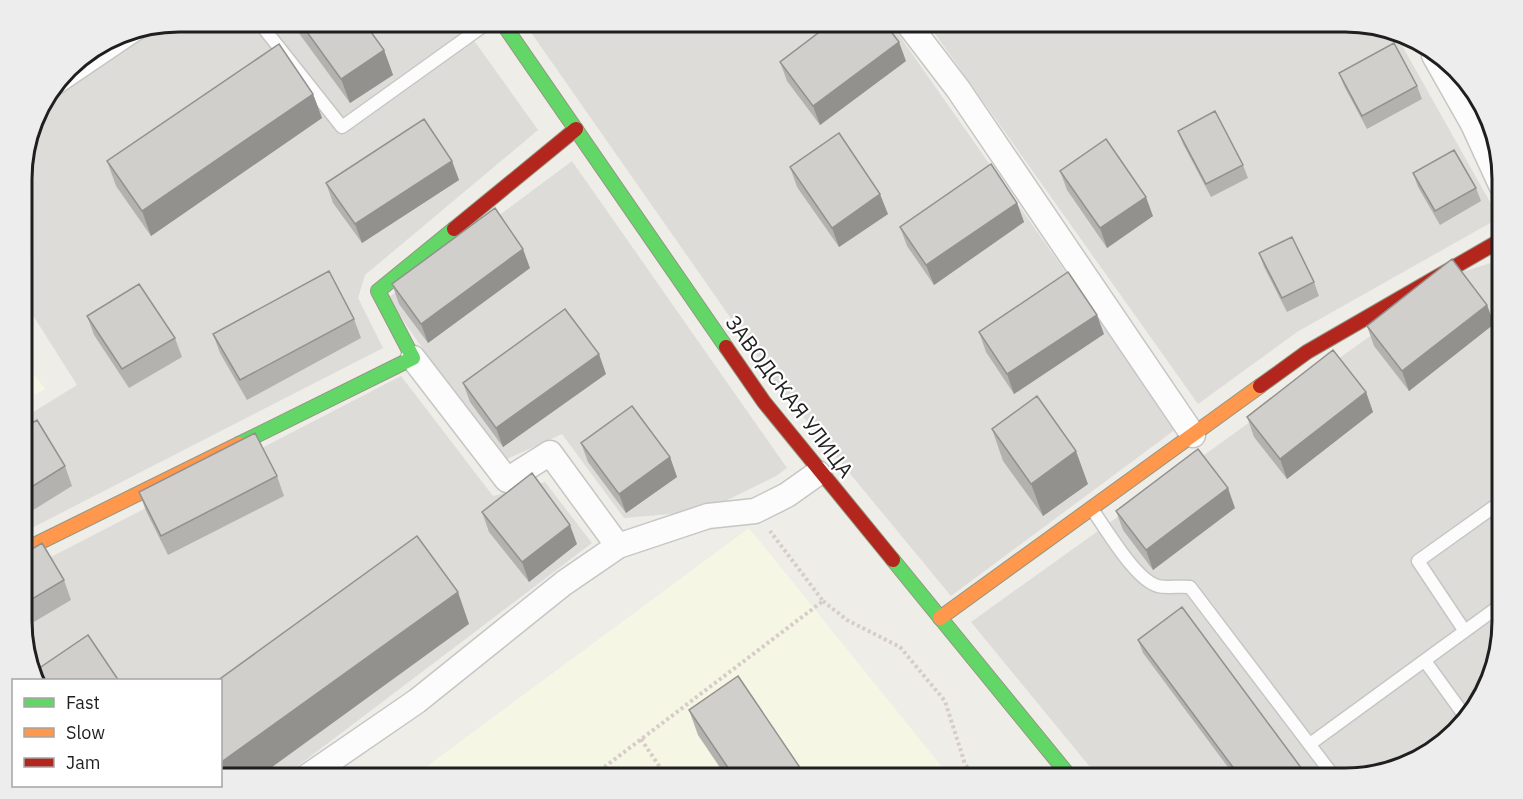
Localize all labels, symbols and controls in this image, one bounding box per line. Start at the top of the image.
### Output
street label: ЗАВОДСКАЯ УЛИЦА [720,309,860,483]
legend [12,679,222,787]
text: Fast [66,691,100,714]
text: Slow [66,721,105,744]
text: Jam [66,751,101,774]

